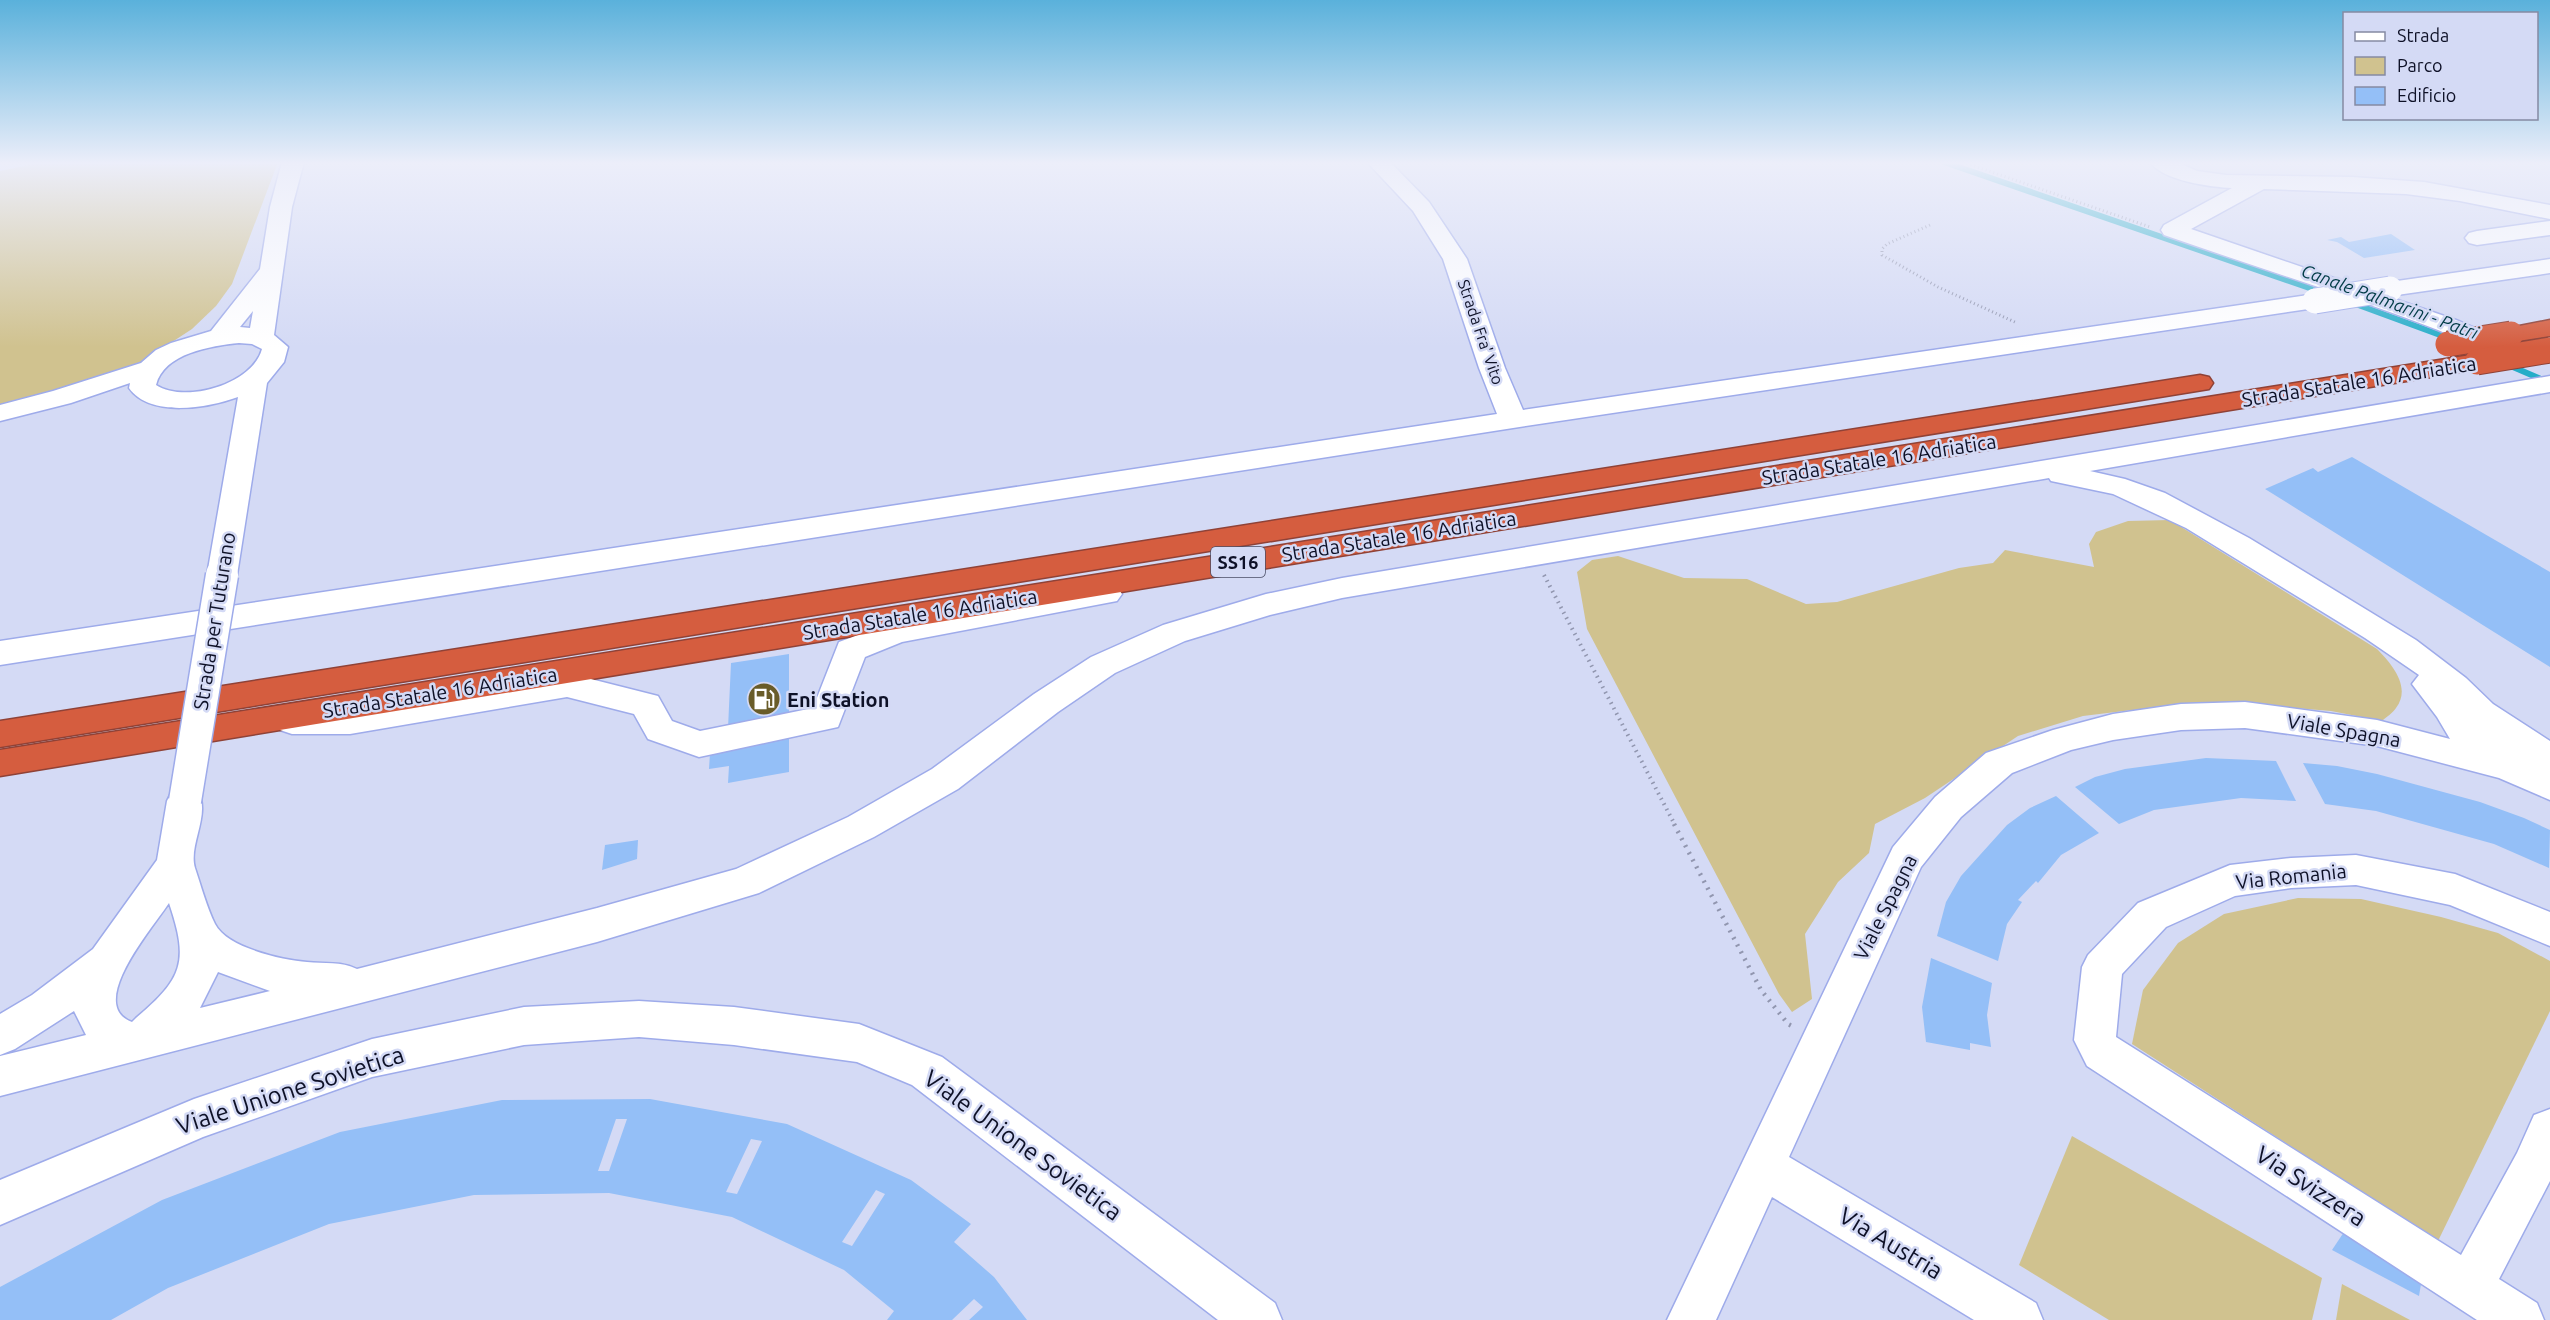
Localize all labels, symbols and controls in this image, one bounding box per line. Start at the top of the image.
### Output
legend [2343,12,2538,120]
text: Strada [2397,25,2449,45]
text: Parco [2397,55,2443,75]
text: Edificio [2397,85,2456,105]
water label: Canale Palmarini - Patri [2299,260,2482,342]
street label: Strada Fra' Vito [1455,277,1507,387]
street label: Strada Statale 16 Adriatica [2240,351,2478,411]
street label: Strada Statale 16 Adriatica [1760,429,1998,489]
street label: Strada Statale 16 Adriatica [1280,506,1518,566]
street label: Strada per Tuturano [189,530,239,712]
road number: SS16 [1211,547,1265,577]
street label: Strada Statale 16 Adriatica [801,584,1039,644]
street label: Strada Statale 16 Adriatica [321,662,559,722]
fuel station icon: Eni Station [746,681,782,717]
place label: Eni Station [787,688,889,711]
street label: Viale Spagna [2285,709,2403,751]
street label: Viale Spagna [1849,851,1921,963]
street label: Via Romania [2234,859,2348,893]
street label: Viale Unione Sovietica [173,1040,407,1140]
street label: Viale Unione Sovietica [919,1064,1127,1226]
street label: Via Svizzera [2251,1140,2371,1232]
street label: Via Austria [1834,1202,1948,1284]

